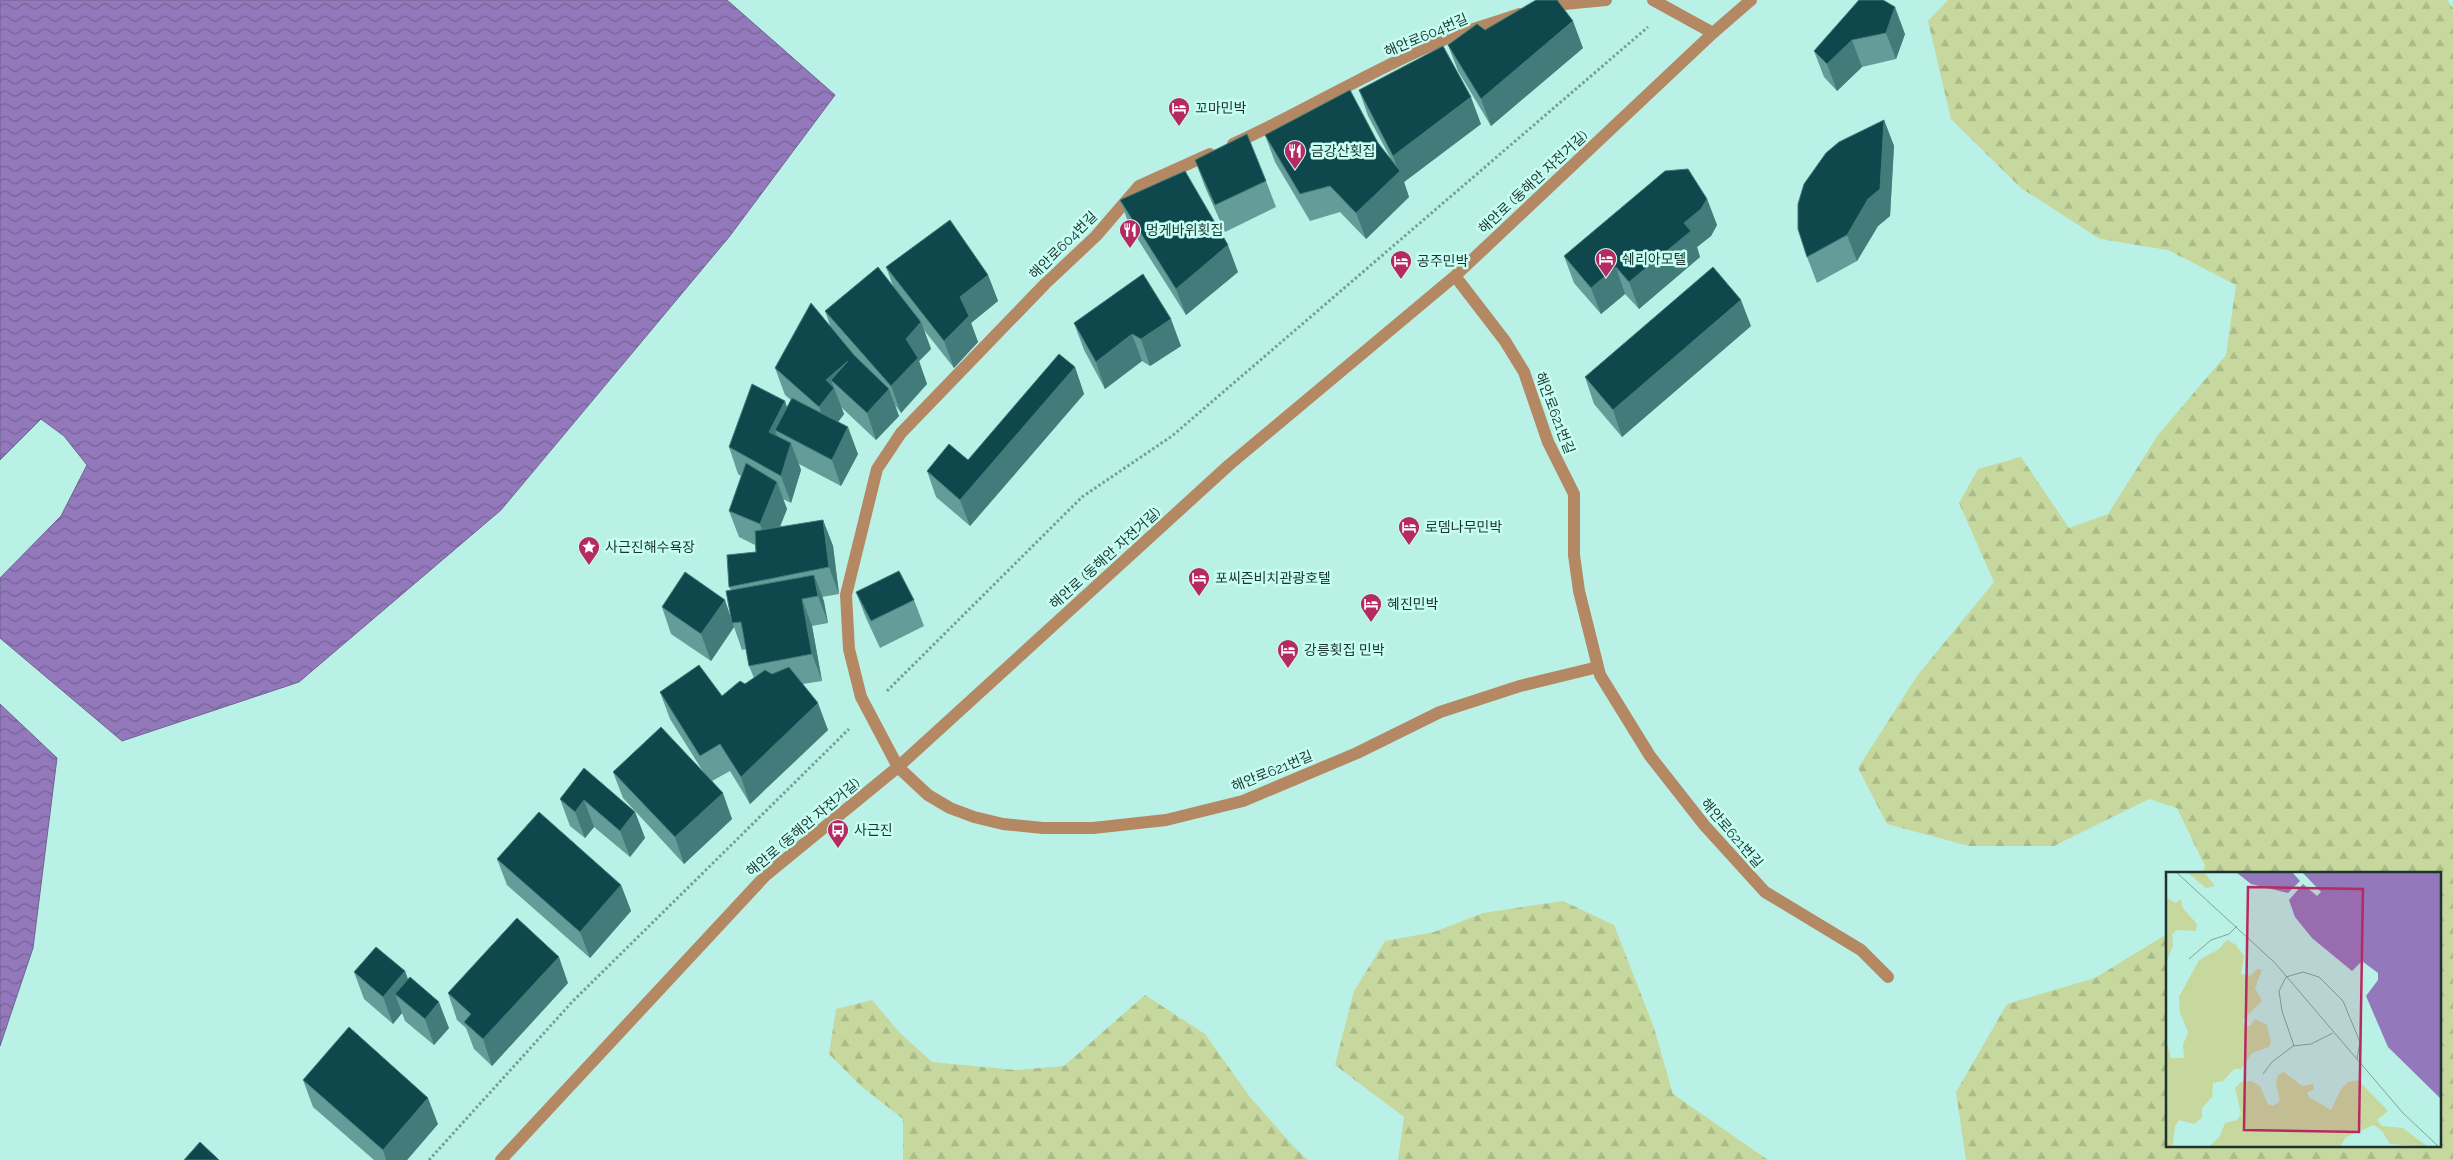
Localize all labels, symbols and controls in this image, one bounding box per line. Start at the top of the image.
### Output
street label: 해안로604번길 [1382,10,1470,60]
hotel icon: 꼬마민박 [1167,96,1191,127]
place label: 꼬마민박 [1195,100,1247,116]
street label: 해안로 (동해안 자전거길) [1475,127,1591,237]
restaurant icon: 금강산횟집 [1283,139,1307,170]
place label: 금강산횟집 [1311,143,1375,159]
street label: 해안로604번길 [1026,208,1100,282]
restaurant icon: 멍게바위횟집 [1118,218,1142,249]
place label: 멍게바위횟집 [1146,222,1223,238]
hotel icon: 쉐리아모텔 [1594,247,1618,278]
hotel icon: 공주민박 [1389,249,1413,280]
place label: 쉐리아모텔 [1622,251,1686,267]
place label: 공주민박 [1417,253,1469,269]
street label: 해안로621번길 [1532,370,1578,456]
street label: 해안로 (동해안 자전거길) [1046,504,1164,612]
hotel icon: 로뎀나무민박 [1397,515,1421,546]
place label: 로뎀나무민박 [1425,519,1502,535]
place icon: 사근진해수욕장 [577,535,601,566]
place label: 사근진해수욕장 [605,539,695,555]
hotel icon: 포씨즌비치관광호텔 [1187,566,1211,597]
place label: 포씨즌비치관광호텔 [1215,570,1331,586]
hotel icon: 혜진민박 [1359,592,1383,623]
place label: 혜진민박 [1387,596,1439,612]
hotel icon: 강릉횟집 민박 [1276,638,1300,669]
place label: 강릉횟집 민박 [1304,642,1385,658]
street label: 해안로621번길 [1229,747,1315,795]
street label: 해안로 (동해안 자전거길) [743,775,863,879]
street label: 해안로621번길 [1698,795,1766,871]
bus stop icon: 사근진 [826,818,850,849]
place label: 사근진 [854,822,893,838]
inset map [2166,872,2440,1148]

